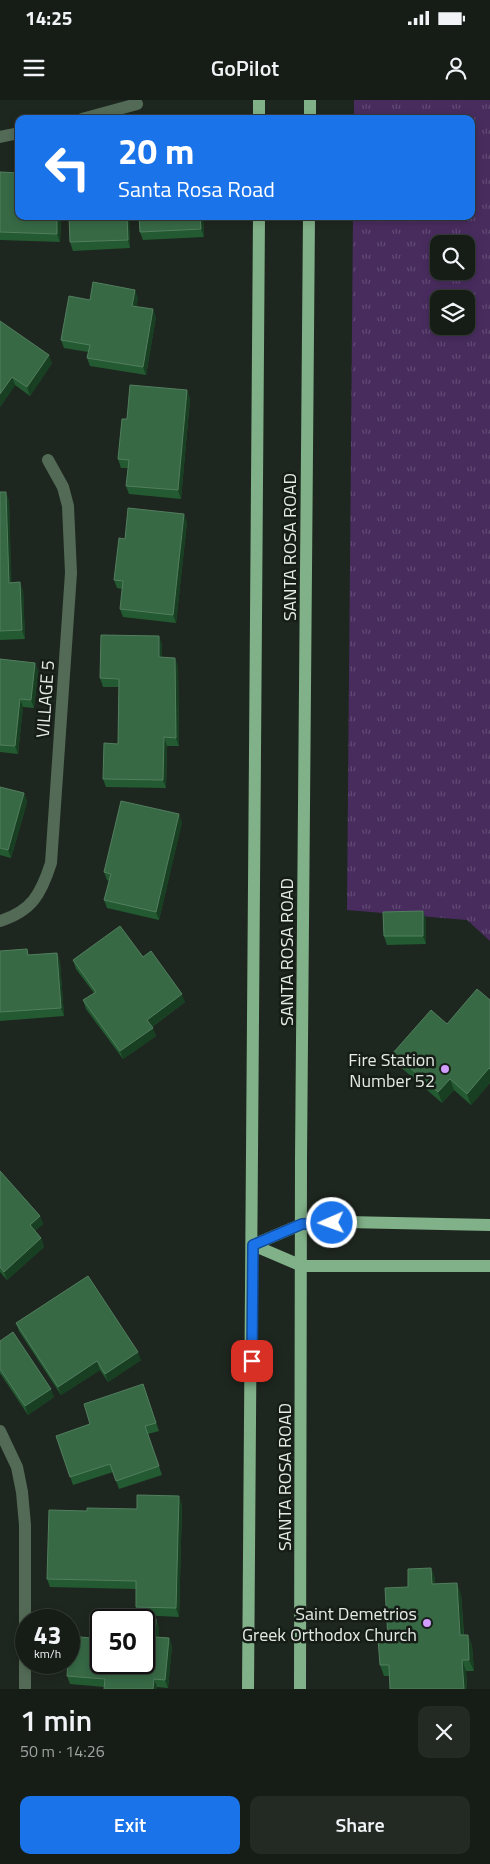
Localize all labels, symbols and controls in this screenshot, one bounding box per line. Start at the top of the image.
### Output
text: 14:25 [25,3,72,32]
text: GoPilot [211,51,279,85]
icon: menu [20,54,48,82]
icon: person [442,54,470,82]
text: 20 m [118,124,194,178]
icon: left [35,135,100,200]
text: Santa Rosa Road [118,172,275,206]
map controls [430,235,475,335]
button: search [430,235,475,280]
button: layers [430,290,475,335]
street label: SANTA ROSA ROAD [276,473,303,621]
street label: VILLAGE 5 [29,659,61,739]
street label: SANTA ROSA ROAD [273,878,300,1026]
place label: Fire Station Number 52 [348,1046,435,1094]
marker: Fire Station Number 52 [439,1063,451,1075]
position arrow [305,1196,357,1248]
pin [231,1340,273,1382]
icon: arrive [238,1347,266,1375]
street label: SANTA ROSA ROAD [271,1403,298,1551]
place label: Saint Demetrios Greek Orthodox Church [242,1600,417,1648]
speed limit sign: 50 [90,1609,155,1674]
text: 43 [33,1616,62,1654]
marker: Saint Demetrios Greek Orthodox Church [421,1617,433,1629]
text: km/h [34,1644,61,1663]
text: 1 min [20,1697,92,1743]
button: close [418,1706,470,1758]
text: 50 m · 14:26 [20,1739,105,1763]
button: Exit [20,1796,240,1854]
button: Share [250,1796,470,1854]

